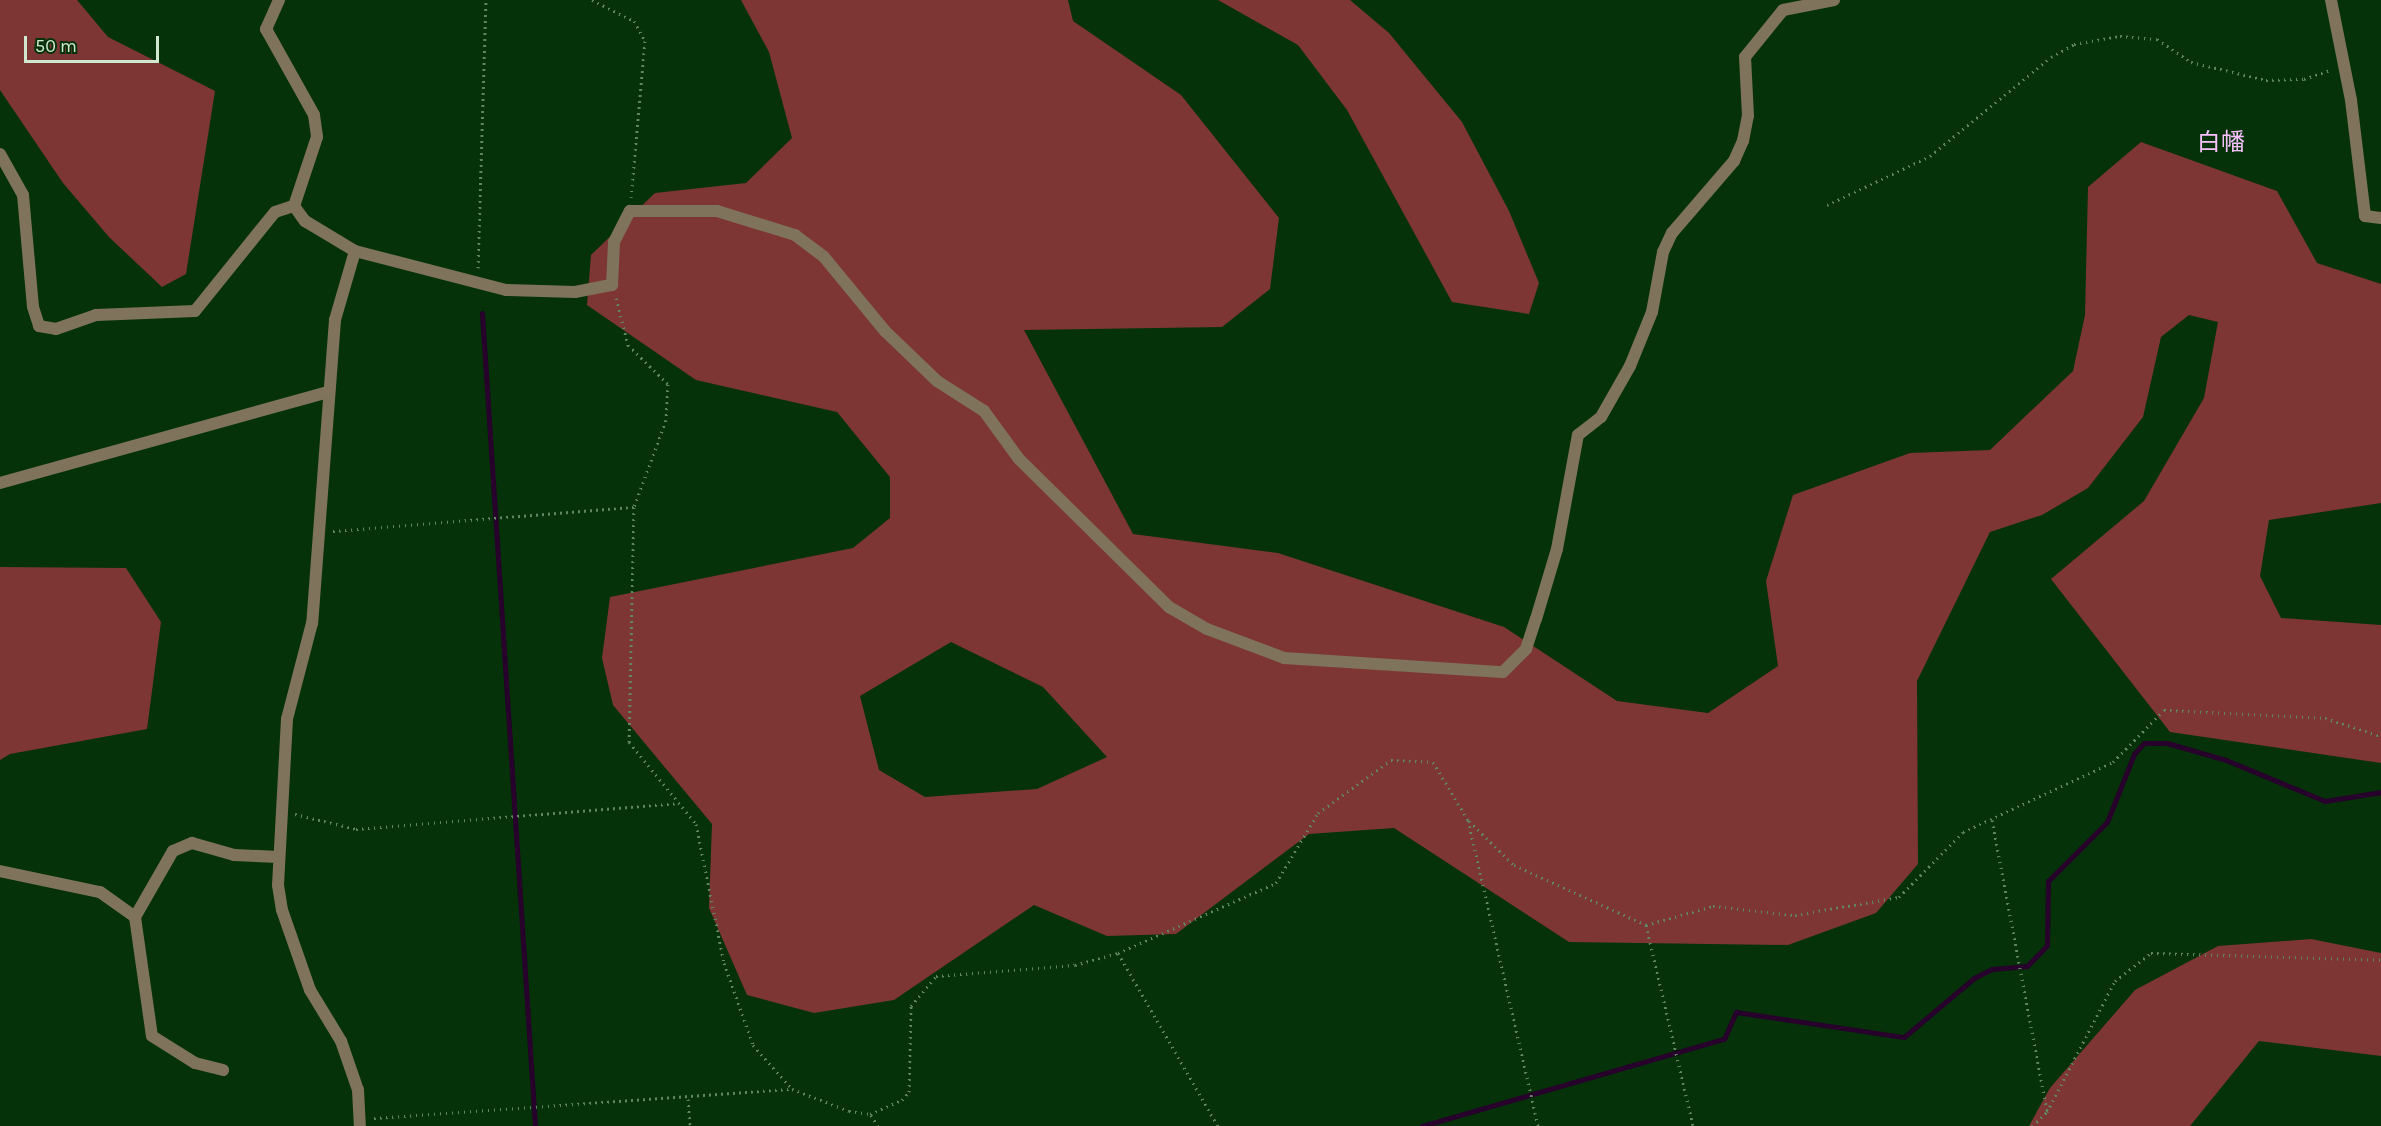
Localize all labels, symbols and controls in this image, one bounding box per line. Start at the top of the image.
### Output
scale bar [27,24,162,62]
text: 50 m [35,35,77,57]
district label: 白幡 [2197,129,2245,157]

